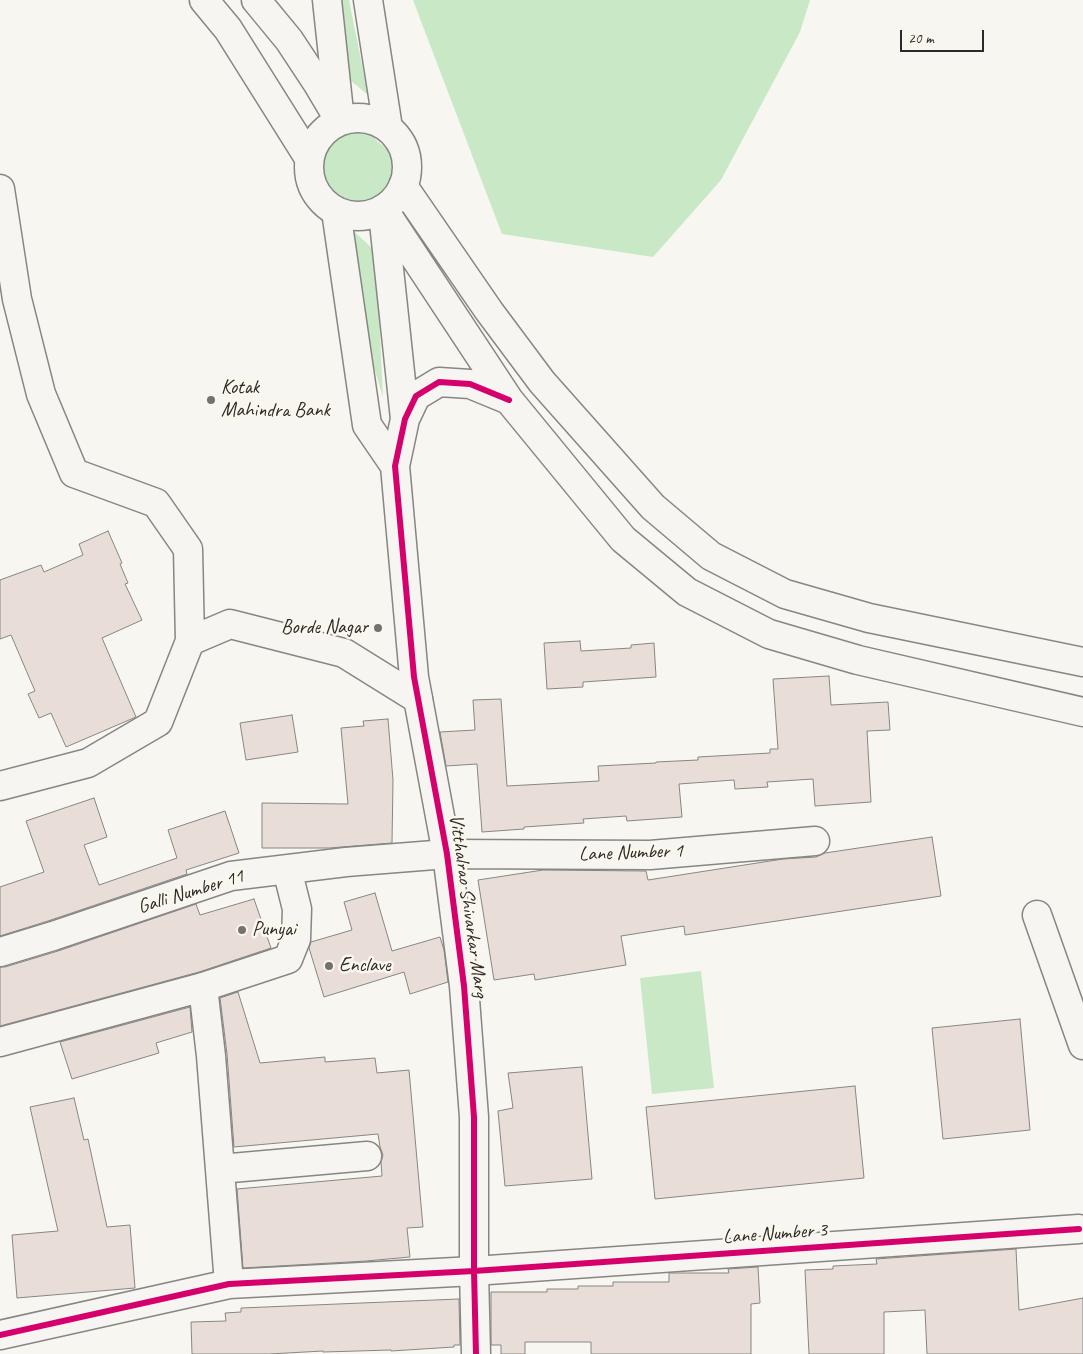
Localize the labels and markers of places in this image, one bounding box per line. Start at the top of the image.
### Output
place label: Kotak Mahindra Bank [221,376,330,423]
marker: Kotak Mahindra Bank [205,394,217,406]
place label: Borde Nagar [281,616,368,640]
marker: Borde Nagar [372,622,384,634]
place label: Punyai [252,918,296,942]
marker: Punyai [236,924,248,936]
place label: Enclave [339,954,390,978]
marker: Enclave [323,960,335,972]

